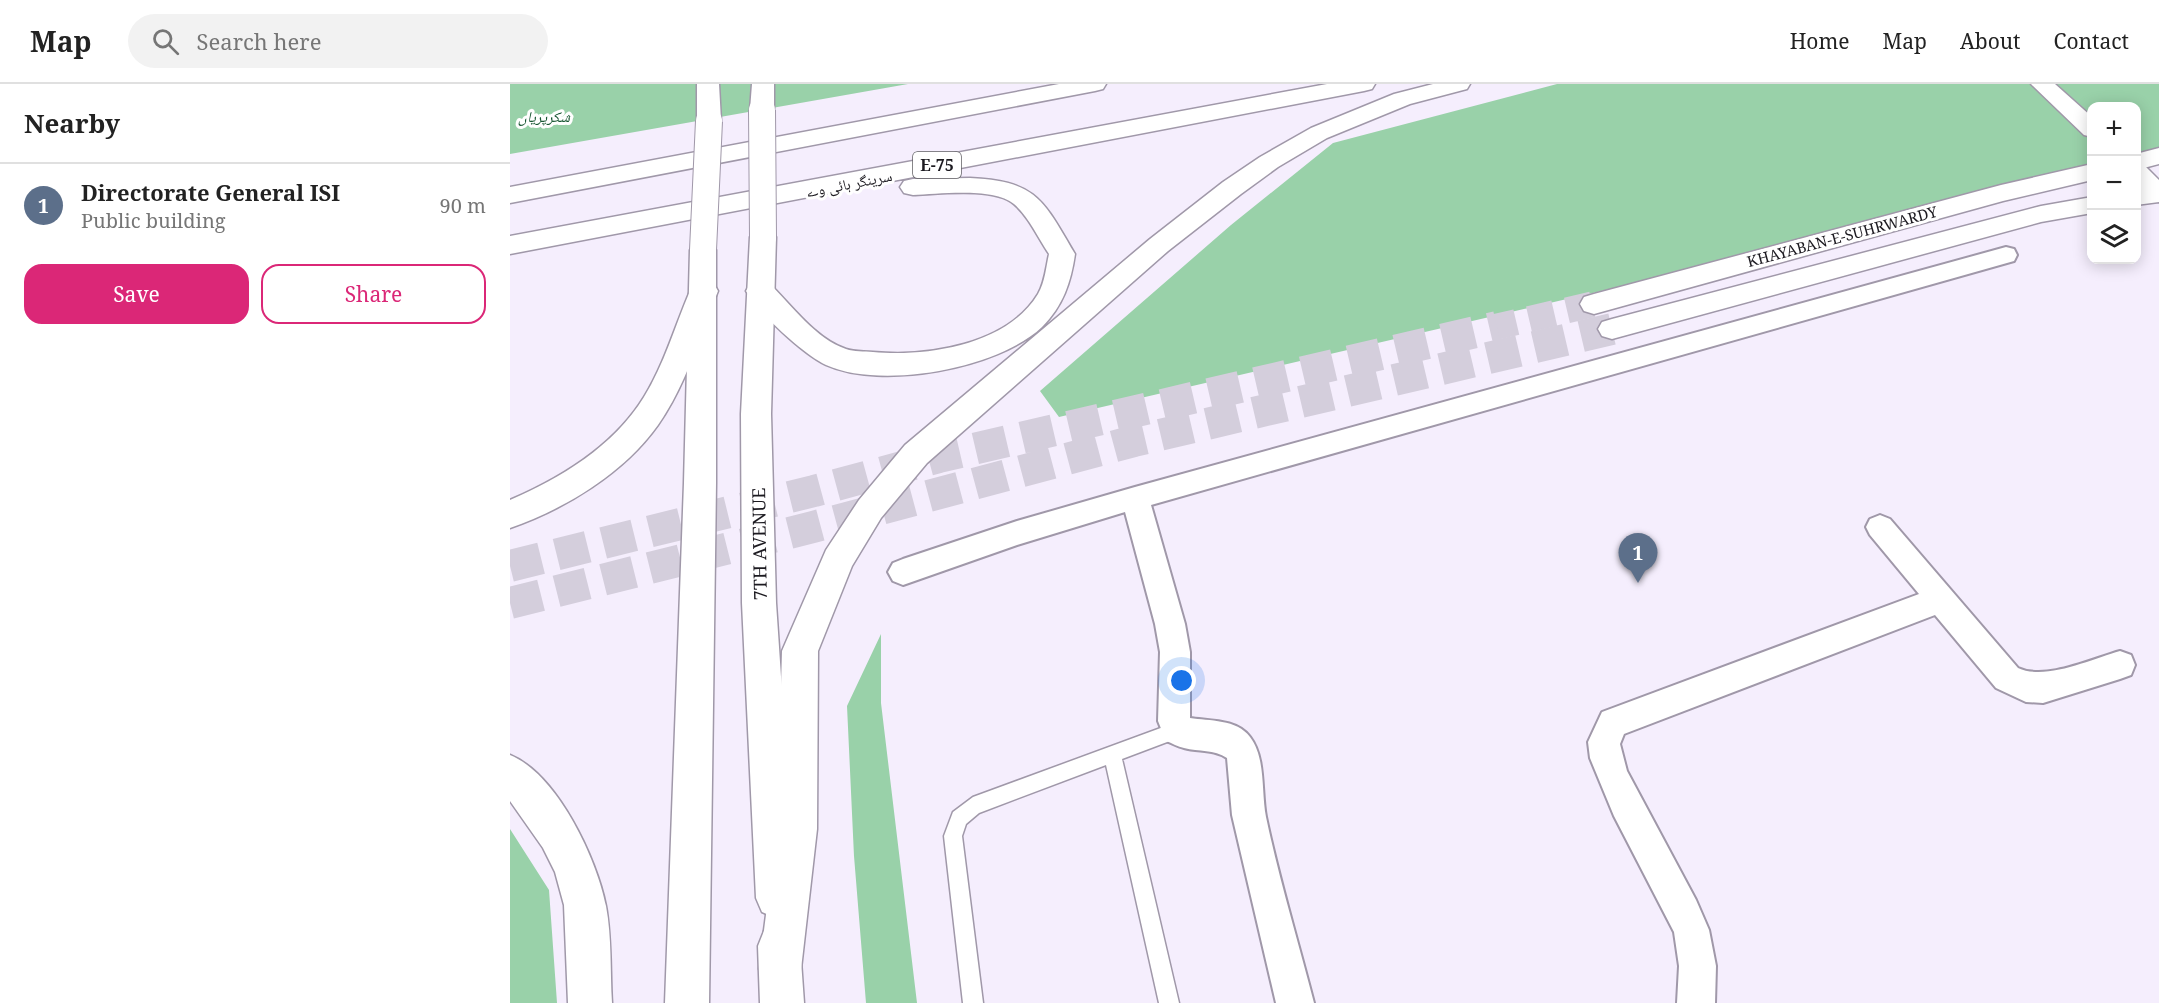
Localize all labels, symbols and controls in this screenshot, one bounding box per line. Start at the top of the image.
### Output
search box [128,14,548,68]
text: Map [30,22,92,60]
icon: search [149,25,182,58]
text: Search here [197,26,321,56]
text: Home [1790,27,1850,55]
text: Map [1883,27,1927,55]
text: About [1960,27,2021,55]
text: Contact [2054,27,2129,55]
map controls [2087,102,2141,264]
button: + [2087,102,2141,156]
text: Nearby [24,105,120,141]
park label: شکرپریاں [518,106,570,126]
road number: E-75 [913,152,961,178]
button: − [2087,156,2141,210]
street label: سرینگر ہائی وے [804,165,894,202]
text: Directorate General ISI [81,177,340,207]
text: 1 [38,192,49,219]
text: 90 m [440,192,486,219]
street label: KHAYABAN-E-SUHRWARDY [1745,201,1940,271]
text: Public building [81,207,226,234]
button: layers [2087,210,2141,264]
button: Save [24,264,249,324]
button: Share [261,264,486,324]
street label: 7TH AVENUE [746,488,772,600]
pin: 1 [1618,534,1658,583]
your location [1167,666,1196,695]

